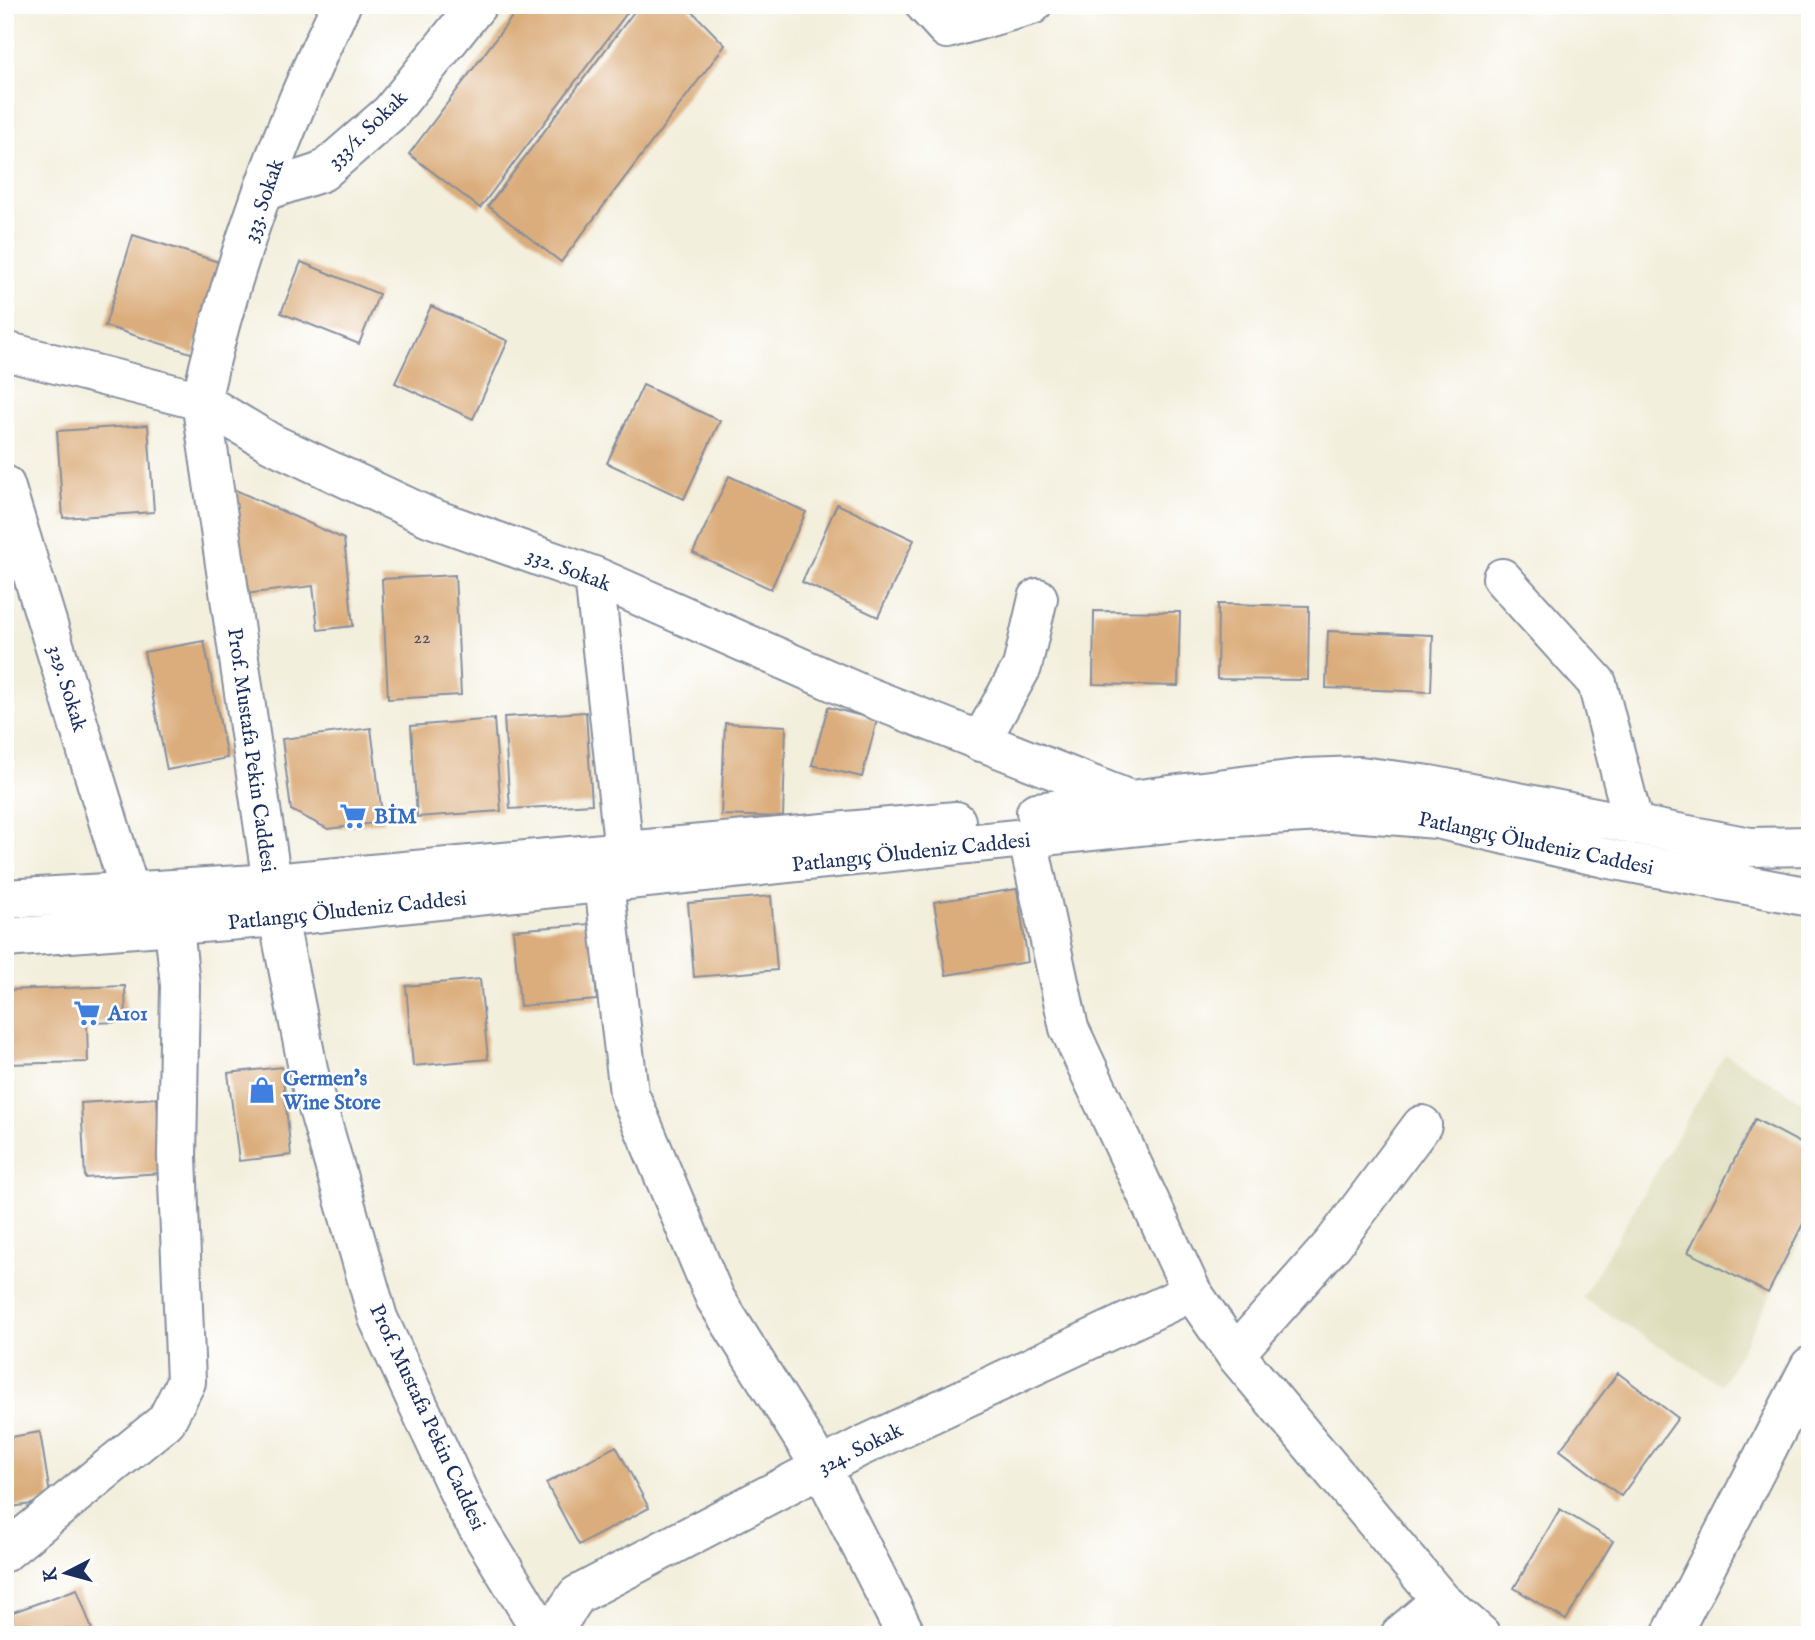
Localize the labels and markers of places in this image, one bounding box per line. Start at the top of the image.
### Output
supermarket icon: BİM [338,801,368,831]
place label: BİM [374,803,417,831]
supermarket icon: A101 [72,998,102,1028]
place label: A101 [107,1001,148,1028]
place label: Germen's Wine Store [282,1066,381,1117]
shop icon: Germen's Wine Store [247,1075,277,1105]

